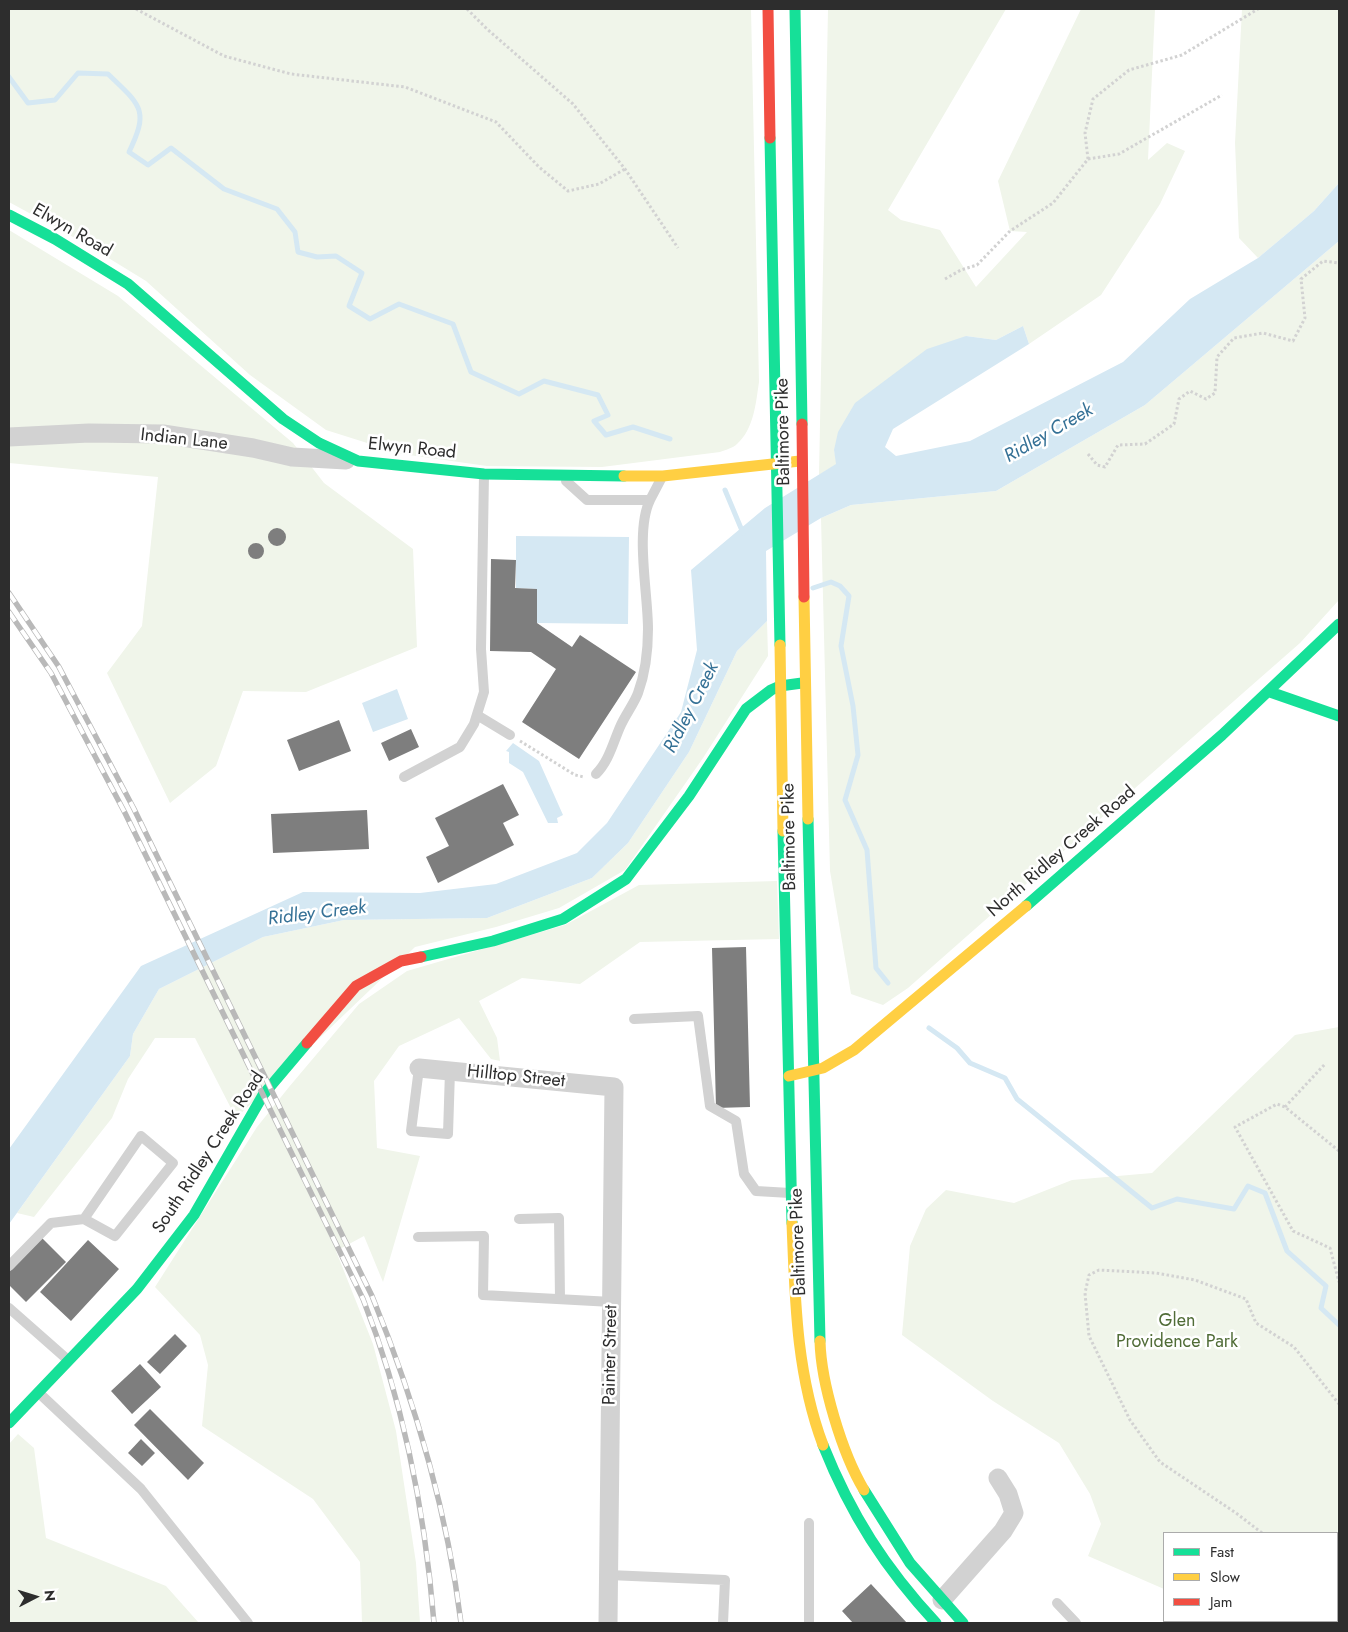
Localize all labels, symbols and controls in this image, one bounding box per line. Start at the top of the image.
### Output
street label: Elwyn Road [28,200,116,262]
street label: Baltimore Pike [772,378,796,486]
water label: Ridley Creek [1001,399,1097,469]
street label: Indian Lane [139,425,229,455]
street label: Elwyn Road [367,434,457,464]
water label: Ridley Creek [659,659,725,757]
street label: North Ridley Creek Road [983,782,1141,922]
street label: Baltimore Pike [778,783,802,891]
water label: Ridley Creek [267,897,367,931]
street label: Hilltop Street [466,1061,566,1093]
street label: South Ridley Creek Road [149,1068,269,1238]
street label: Baltimore Pike [786,1188,812,1296]
street label: Painter Street [599,1305,623,1405]
park label: Glen Providence Park [1116,1311,1238,1354]
legend [1163,1532,1338,1622]
text: Fast [1210,1541,1234,1563]
text: Slow [1210,1566,1240,1588]
north arrow [10,1572,60,1622]
text: N [39,1589,60,1602]
text: Jam [1210,1591,1233,1613]

